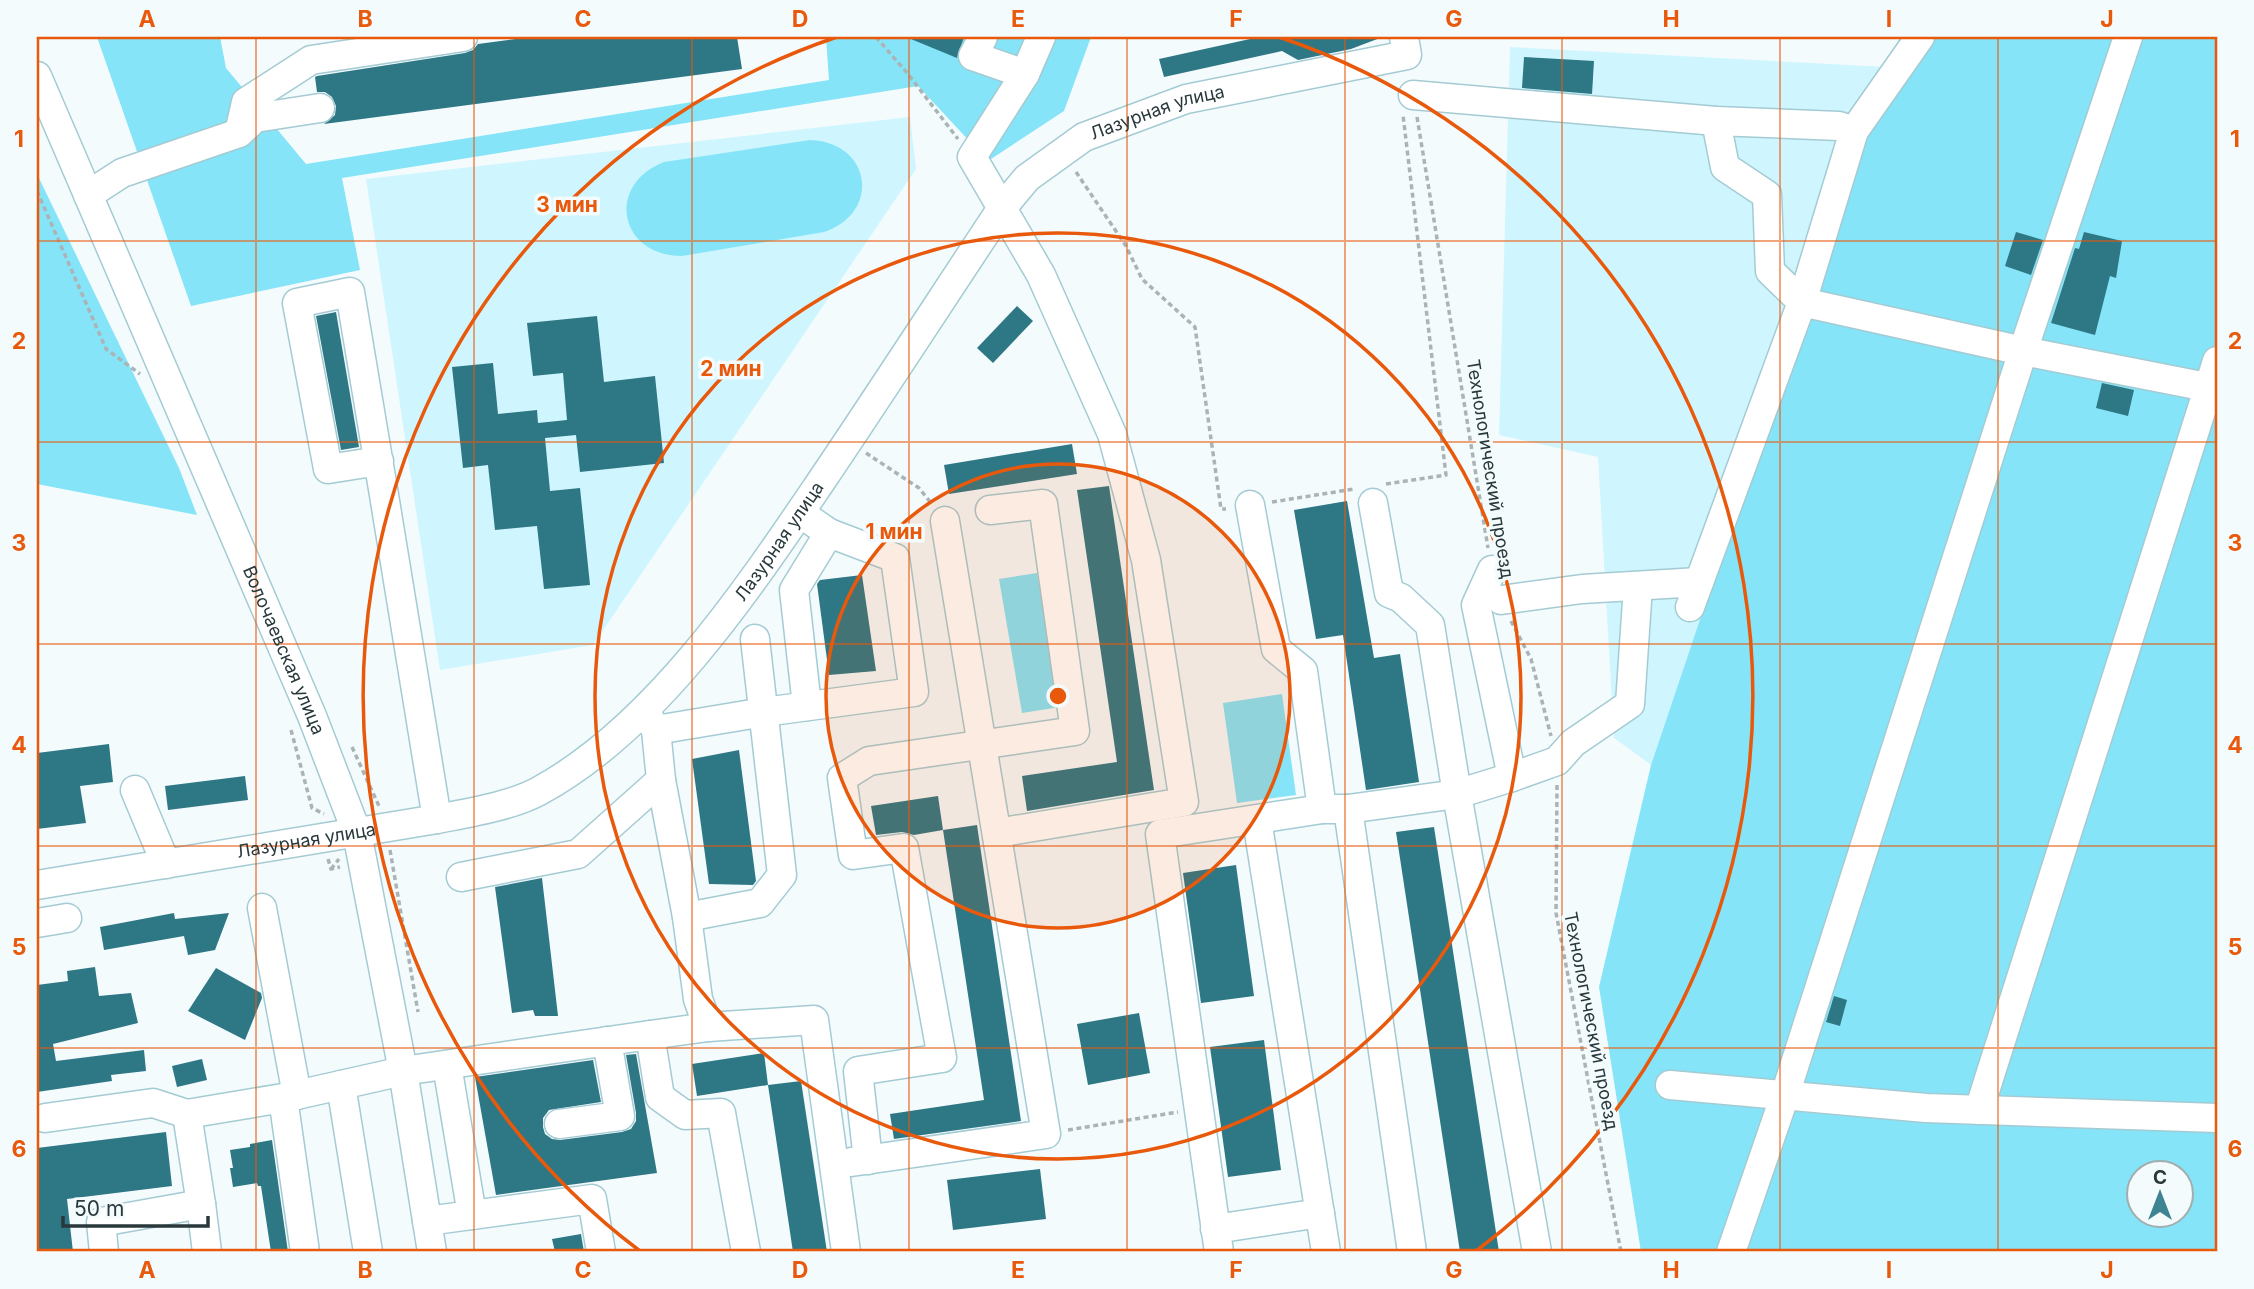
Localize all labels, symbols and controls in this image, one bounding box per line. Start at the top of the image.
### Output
text: A [138,5,156,33]
text: B [357,5,373,33]
text: C [574,5,592,33]
text: D [792,5,808,33]
text: E [1011,5,1025,33]
text: F [1229,5,1243,33]
text: G [1445,5,1463,33]
text: H [1662,5,1680,33]
text: I [1886,5,1892,33]
text: J [2100,5,2114,33]
street label: Лазурная улица [1087,81,1226,144]
text: 1 [14,125,24,153]
text: 1 [2230,125,2240,153]
text: 3 мин [536,192,598,217]
text: 2 [12,327,26,355]
text: 2 [2228,327,2242,355]
text: 2 мин [700,356,762,381]
street label: Технологический проезд [1463,358,1518,580]
street label: Лазурная улица [730,477,828,605]
text: 1 мин [865,519,923,544]
text: 3 [12,529,26,557]
text: 3 [2228,529,2242,557]
street label: Волочаевская улица [239,563,329,737]
centre of rings [1046,684,1070,708]
text: 4 [11,731,27,759]
text: 4 [2227,731,2243,759]
street label: Лазурная улица [235,818,377,862]
street label: Технологический проезд [1560,910,1623,1132]
text: 5 [12,933,26,961]
text: 5 [2228,933,2242,961]
text: 6 [12,1135,26,1163]
text: 6 [2228,1135,2242,1163]
north arrow [2124,1160,2194,1230]
text: С [2153,1166,2167,1189]
scale bar [63,1184,208,1228]
text: 50 m [74,1196,124,1221]
text: A [138,1256,156,1284]
text: B [357,1256,373,1284]
text: C [574,1256,592,1284]
text: D [792,1256,808,1284]
text: E [1011,1256,1025,1284]
text: F [1229,1256,1243,1284]
text: G [1445,1256,1463,1284]
text: H [1662,1256,1680,1284]
text: I [1886,1256,1892,1284]
text: J [2100,1256,2114,1284]

